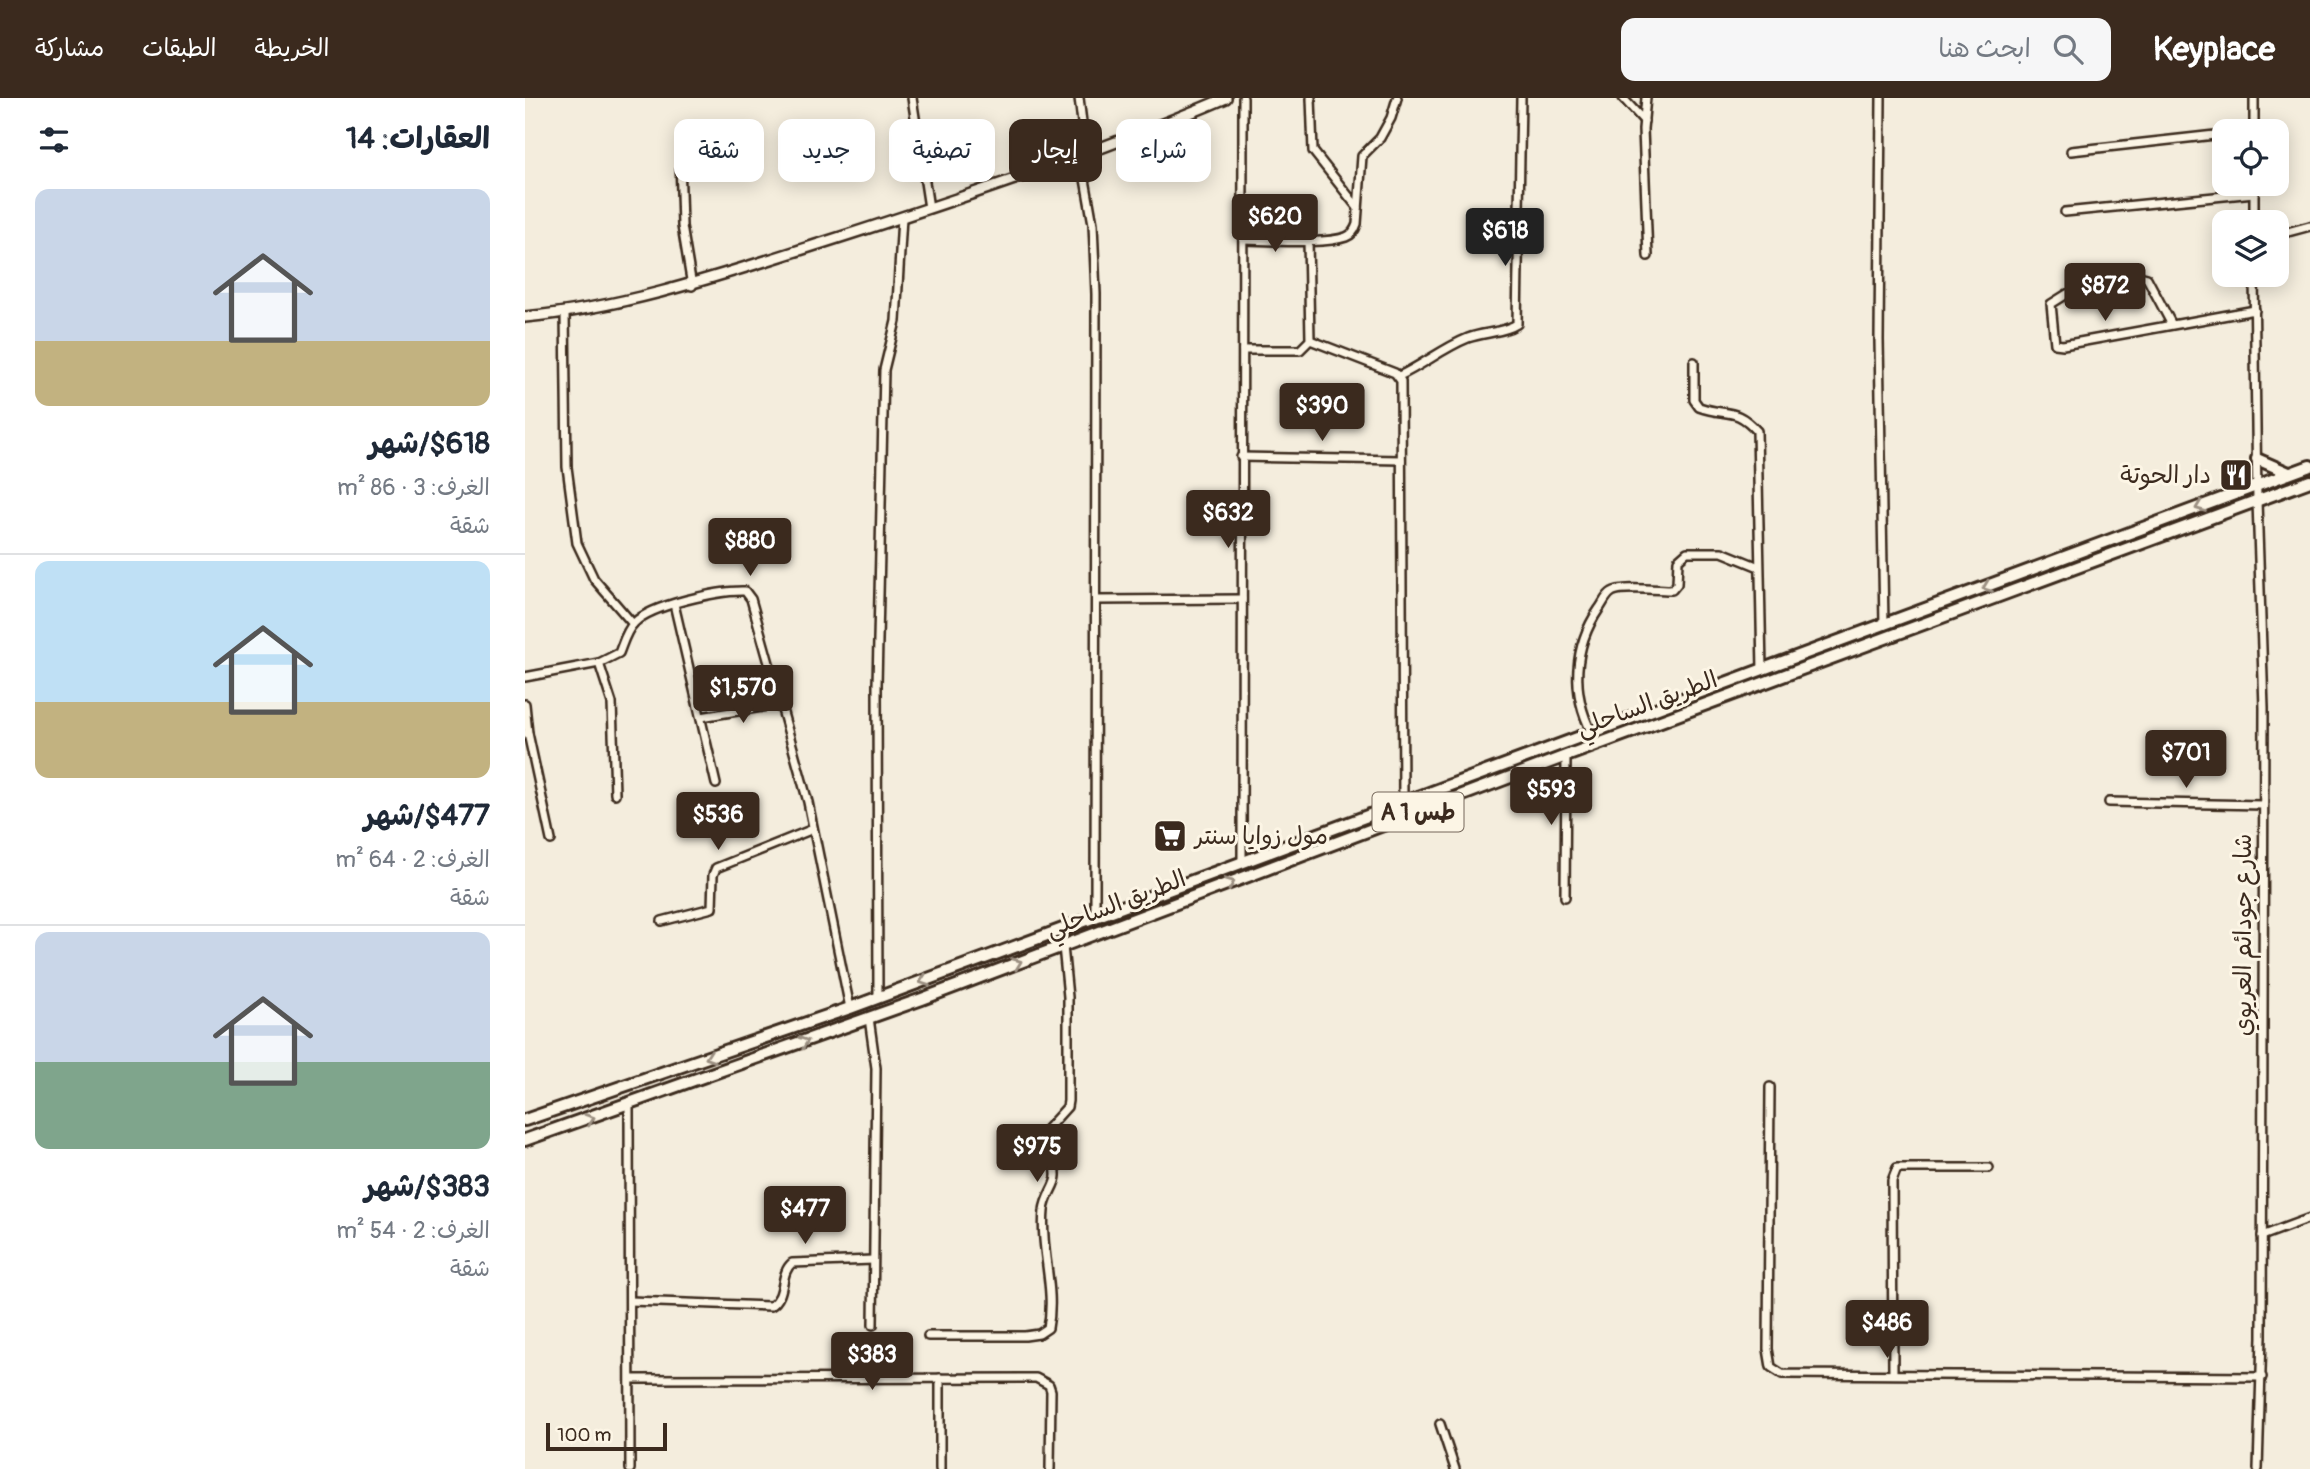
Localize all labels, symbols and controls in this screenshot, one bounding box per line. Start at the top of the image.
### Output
search box [1621,18,2111,81]
text: Keyplace [2153,29,2275,70]
icon: search [2049,30,2087,68]
text: ابحث هنا [1938,33,2031,65]
text: مشاركة [35,34,104,63]
text: الطبقات [142,34,217,63]
text: الخريطة [255,34,329,63]
chip: شقة [674,119,764,182]
chip: جديد [778,119,875,182]
chip: تصفية [889,119,995,182]
chip: إيجار [1009,119,1102,182]
chip: شراء [1116,119,1211,182]
map controls [2212,119,2289,287]
button: locate [2212,119,2289,196]
text: العقارات: 14 [346,120,490,157]
icon: filters [35,121,73,159]
pin: $620 [1234,194,1316,254]
text: $620 [1248,202,1302,231]
pin: $618 [1464,208,1546,268]
button: layers [2212,210,2289,287]
text: $618 [1482,216,1528,245]
icon: home [200,235,326,361]
pin: $872 [2064,264,2146,323]
text: $872 [2080,271,2130,300]
pin: $390 [1281,384,1363,443]
text: $390 [1296,391,1348,420]
text: $618/شهر [369,425,490,462]
restaurant icon: دار الحوتة [2217,456,2255,494]
place label: دار الحوتة [2120,461,2211,490]
text: الغرف: 3 · 86 m² [337,473,490,502]
pin: $632 [1187,490,1269,550]
text: $632 [1202,498,1254,527]
one-way arrow [2195,498,2207,512]
text: شقة [450,511,490,540]
pin: $880 [709,518,791,578]
text: $880 [724,526,776,555]
one-way arrow [1982,579,1994,593]
icon: home [200,607,326,733]
street label: الطريق الساحلي [1573,665,1723,749]
pin: $1,570 [686,666,800,725]
text: $1,570 [709,673,777,702]
pin: $701 [2145,730,2227,790]
text: $701 [2161,738,2211,767]
pin: $593 [1510,768,1592,827]
text: $593 [1526,775,1576,804]
pin: $536 [677,792,759,852]
road number: A 1 طس [1373,792,1463,832]
text: $477/شهر [364,797,490,834]
text: $536 [692,800,744,829]
supermarket icon: مول زوايا سنتر [1151,817,1189,855]
place label: مول زوايا سنتر [1193,822,1328,851]
street label: شارع جودائم العريوي [2229,834,2261,1036]
text: الغرف: 2 · 64 m² [336,845,490,874]
street label: الطريق الساحلي [1042,864,1192,950]
one-way arrow [1224,877,1236,891]
text: شقة [450,883,490,912]
one-way arrow [1011,958,1023,972]
one-way arrow [918,972,930,986]
icon: home [200,978,326,1104]
one-way arrow [797,1036,809,1050]
one-way arrow [704,1049,716,1063]
one-way arrow [583,1112,595,1127]
pin: $975 [996,1124,1078,1184]
text: $975 [1013,1132,1061,1161]
text: $383/شهر [364,1168,490,1205]
pin: $477 [764,1186,846,1246]
text: $477 [780,1194,830,1223]
text: الغرف: 2 · 54 m² [336,1216,490,1245]
text: شقة [450,1254,490,1283]
pin: $486 [1846,1300,1928,1360]
text: $486 [1862,1308,1912,1337]
pin: $383 [831,1332,913,1392]
text: $383 [847,1340,897,1369]
scale bar [546,1420,667,1452]
text: 100 m [557,1423,611,1447]

